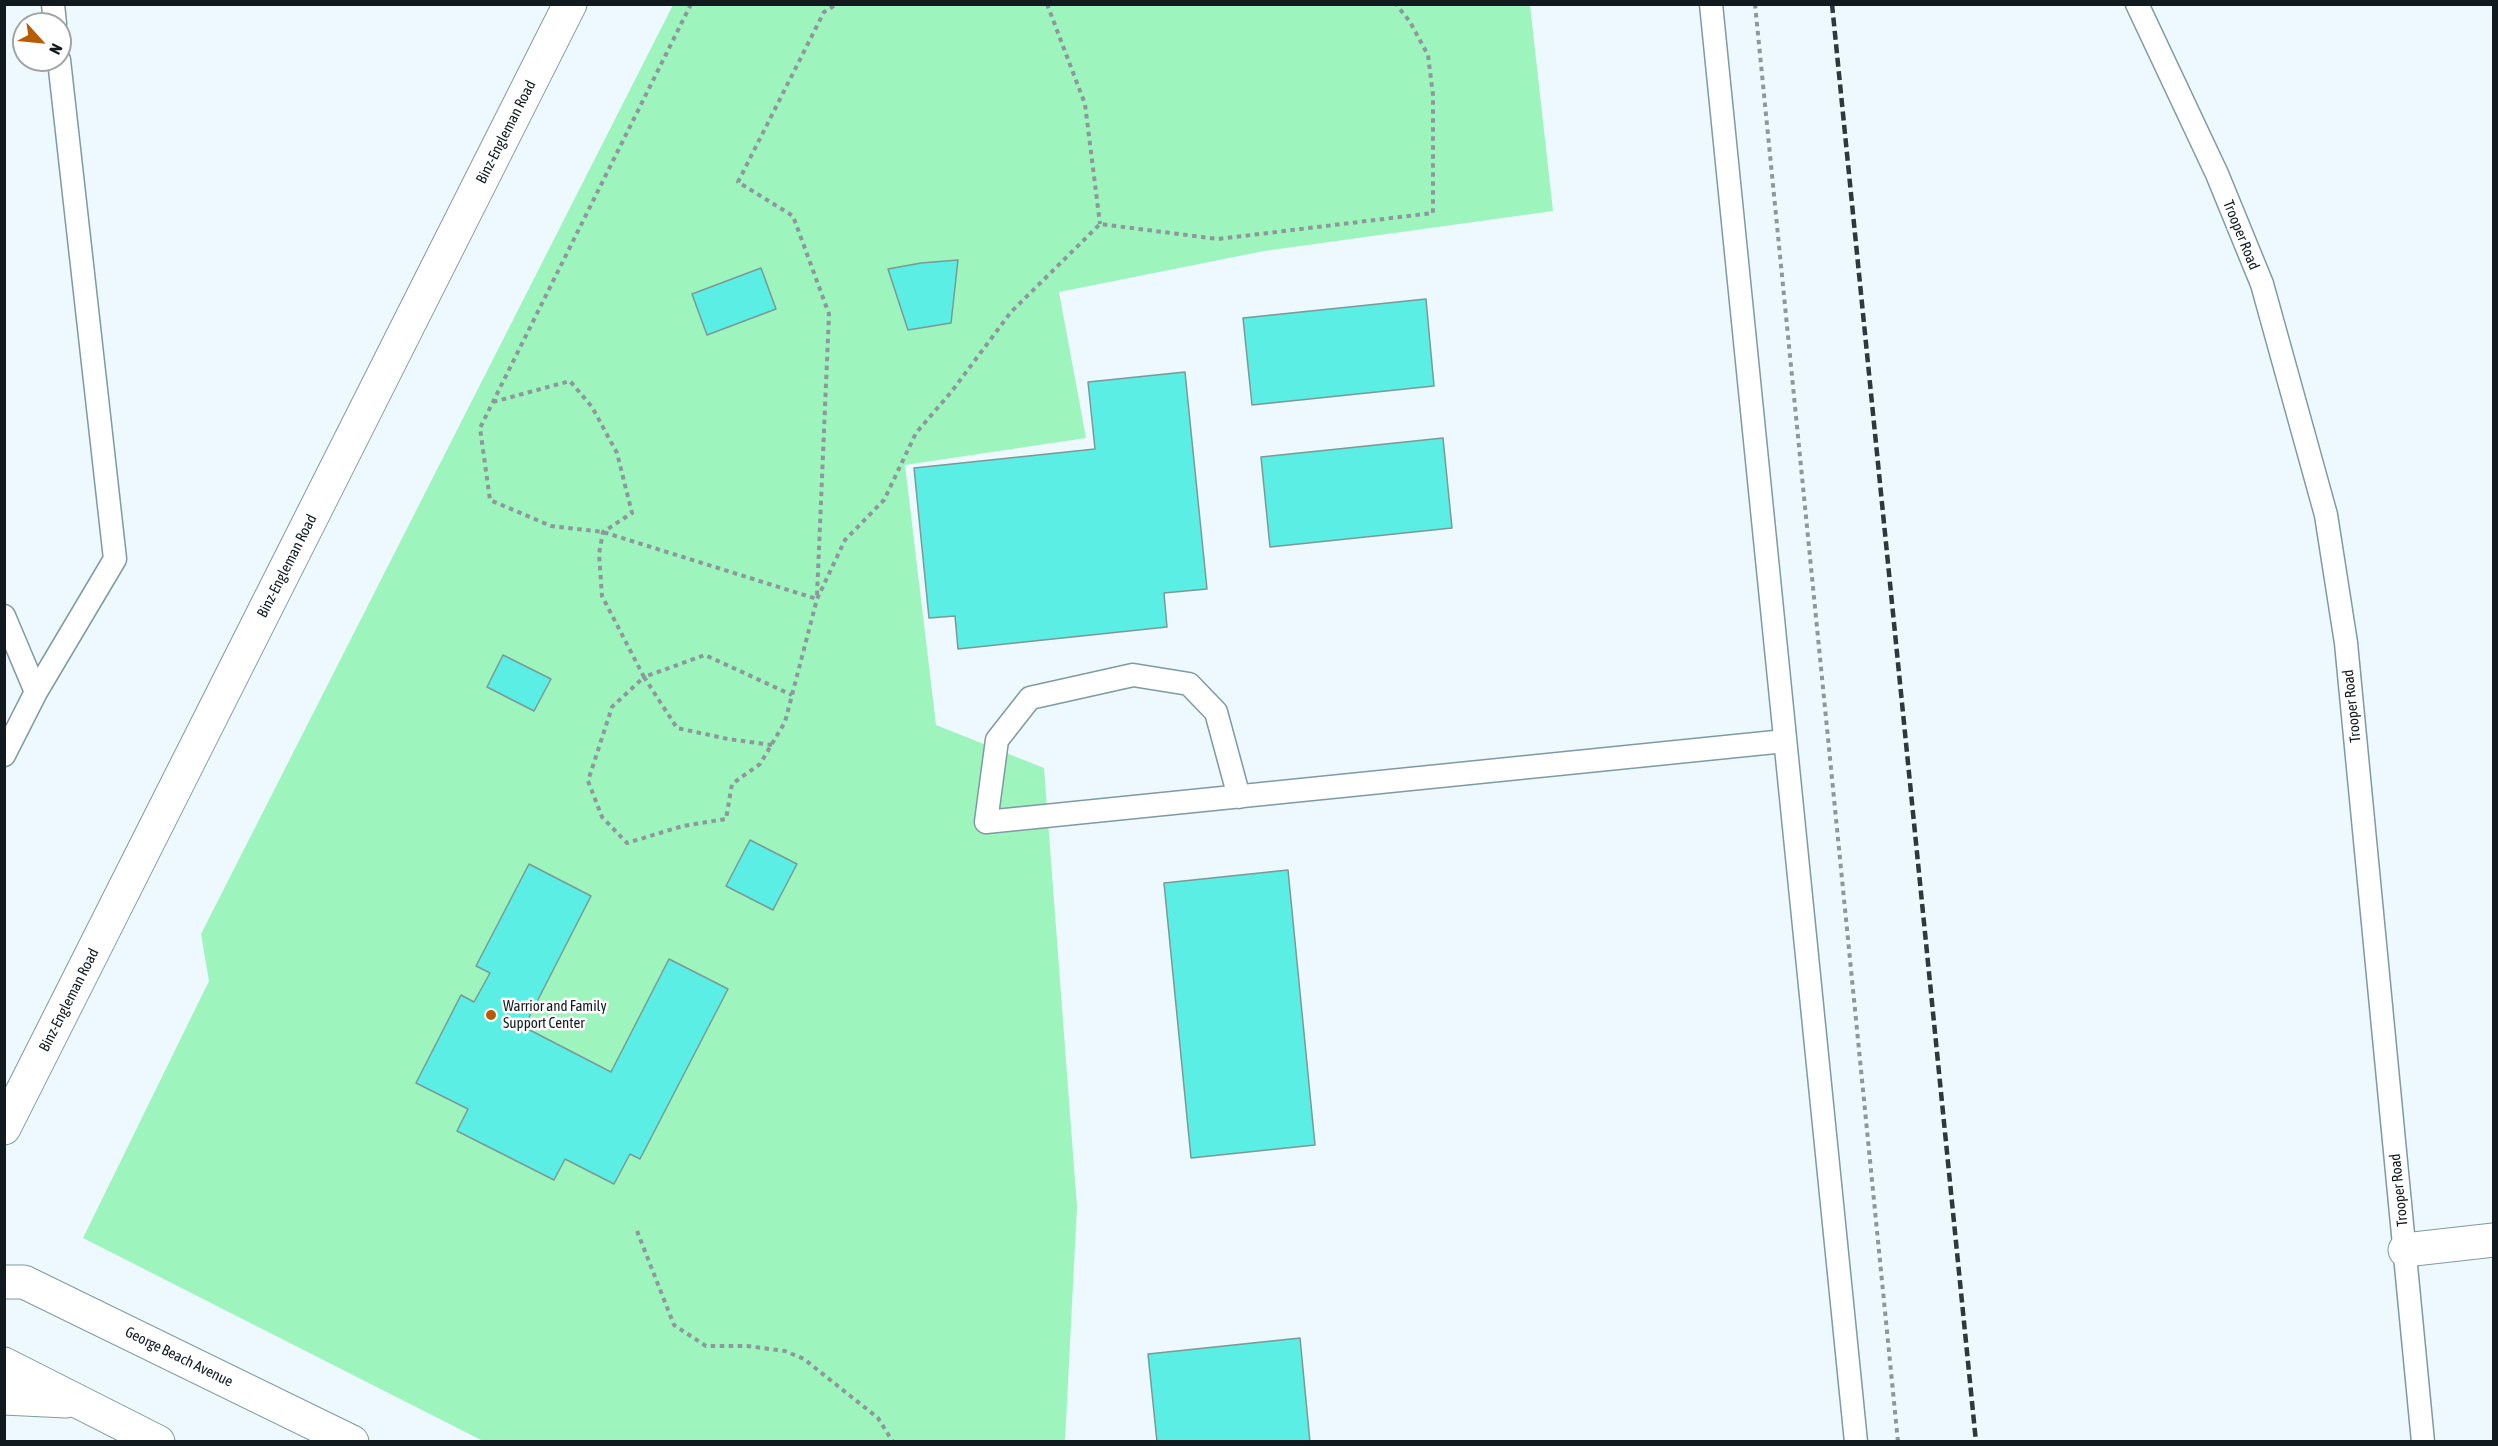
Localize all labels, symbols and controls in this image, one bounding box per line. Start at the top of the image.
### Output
north arrow [12,12,72,72]
text: N [46,41,66,58]
street label: Binz-Engleman Road [472,77,540,187]
street label: Trooper Road [2219,198,2263,272]
street label: Binz-Engleman Road [253,511,321,621]
street label: Trooper Road [2339,669,2365,743]
street label: Binz-Engleman Road [35,945,103,1055]
place label: Warrior and Family Support Center [503,997,607,1032]
marker: Warrior and Family Support Center [484,1008,498,1022]
street label: Trooper Road [2386,1153,2412,1227]
street label: George Beach Avenue [122,1323,236,1391]

